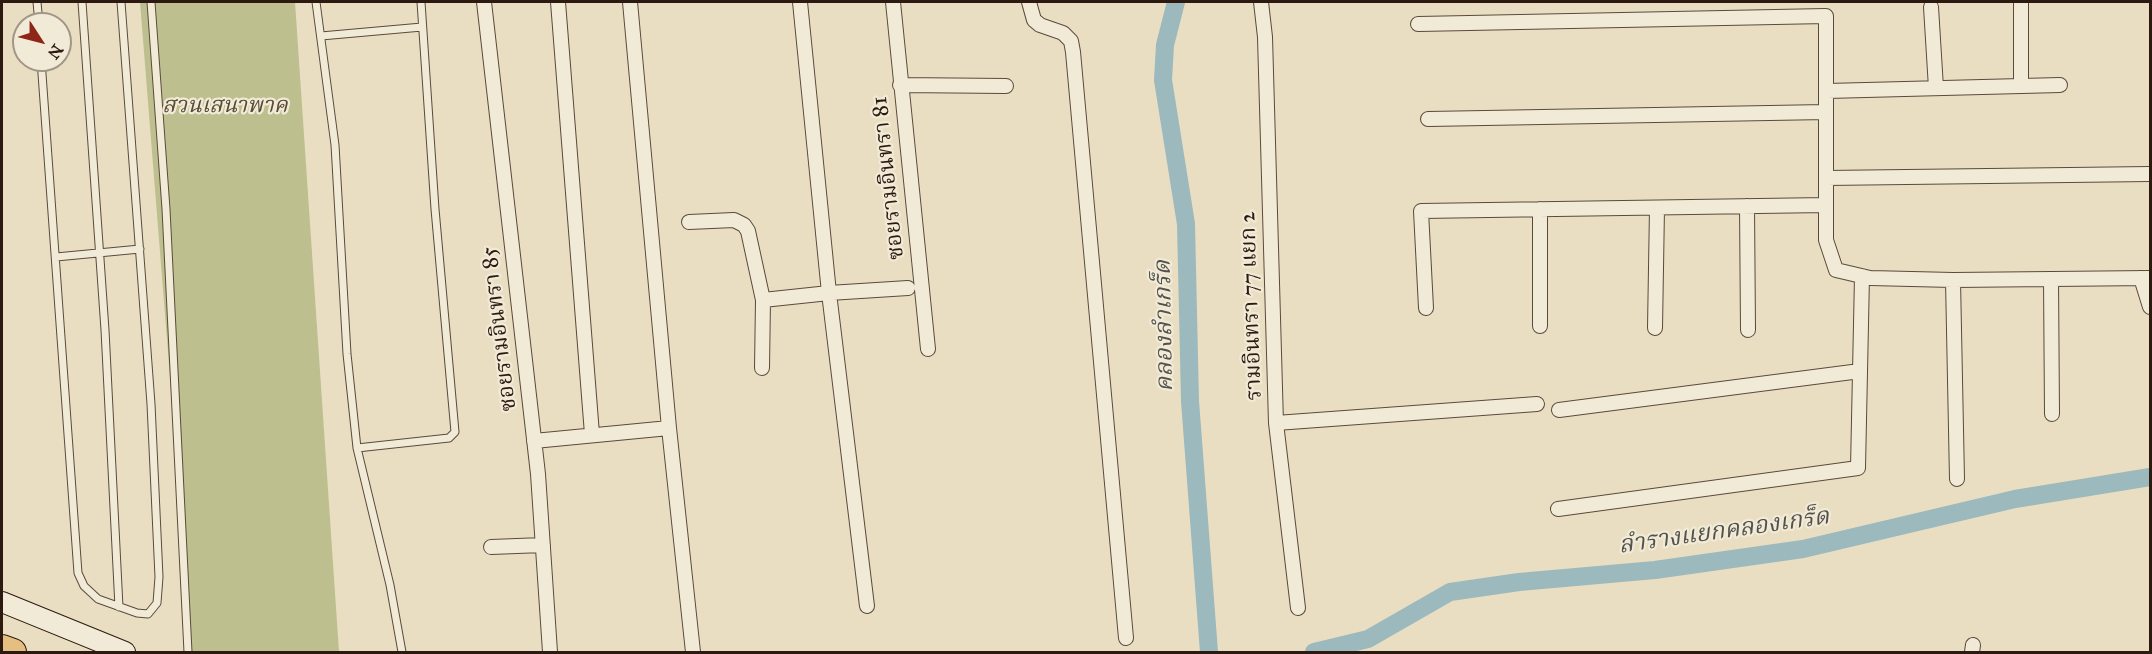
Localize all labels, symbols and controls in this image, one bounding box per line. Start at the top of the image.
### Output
north arrow [12,12,72,72]
text: N [44,41,67,63]
park label: สวนเสนาพาค [162,94,288,120]
street label: ซอยรามอินทรา 81 [867,95,911,261]
street label: รามอินทรา 77 แยก 2 [1236,211,1268,401]
street label: ซอยรามอินทรา 85 [477,245,523,413]
water label: คลองลำเกร็ด [1149,260,1181,392]
water label: ลำรางแยกคลองเกร็ด [1617,503,1831,561]

